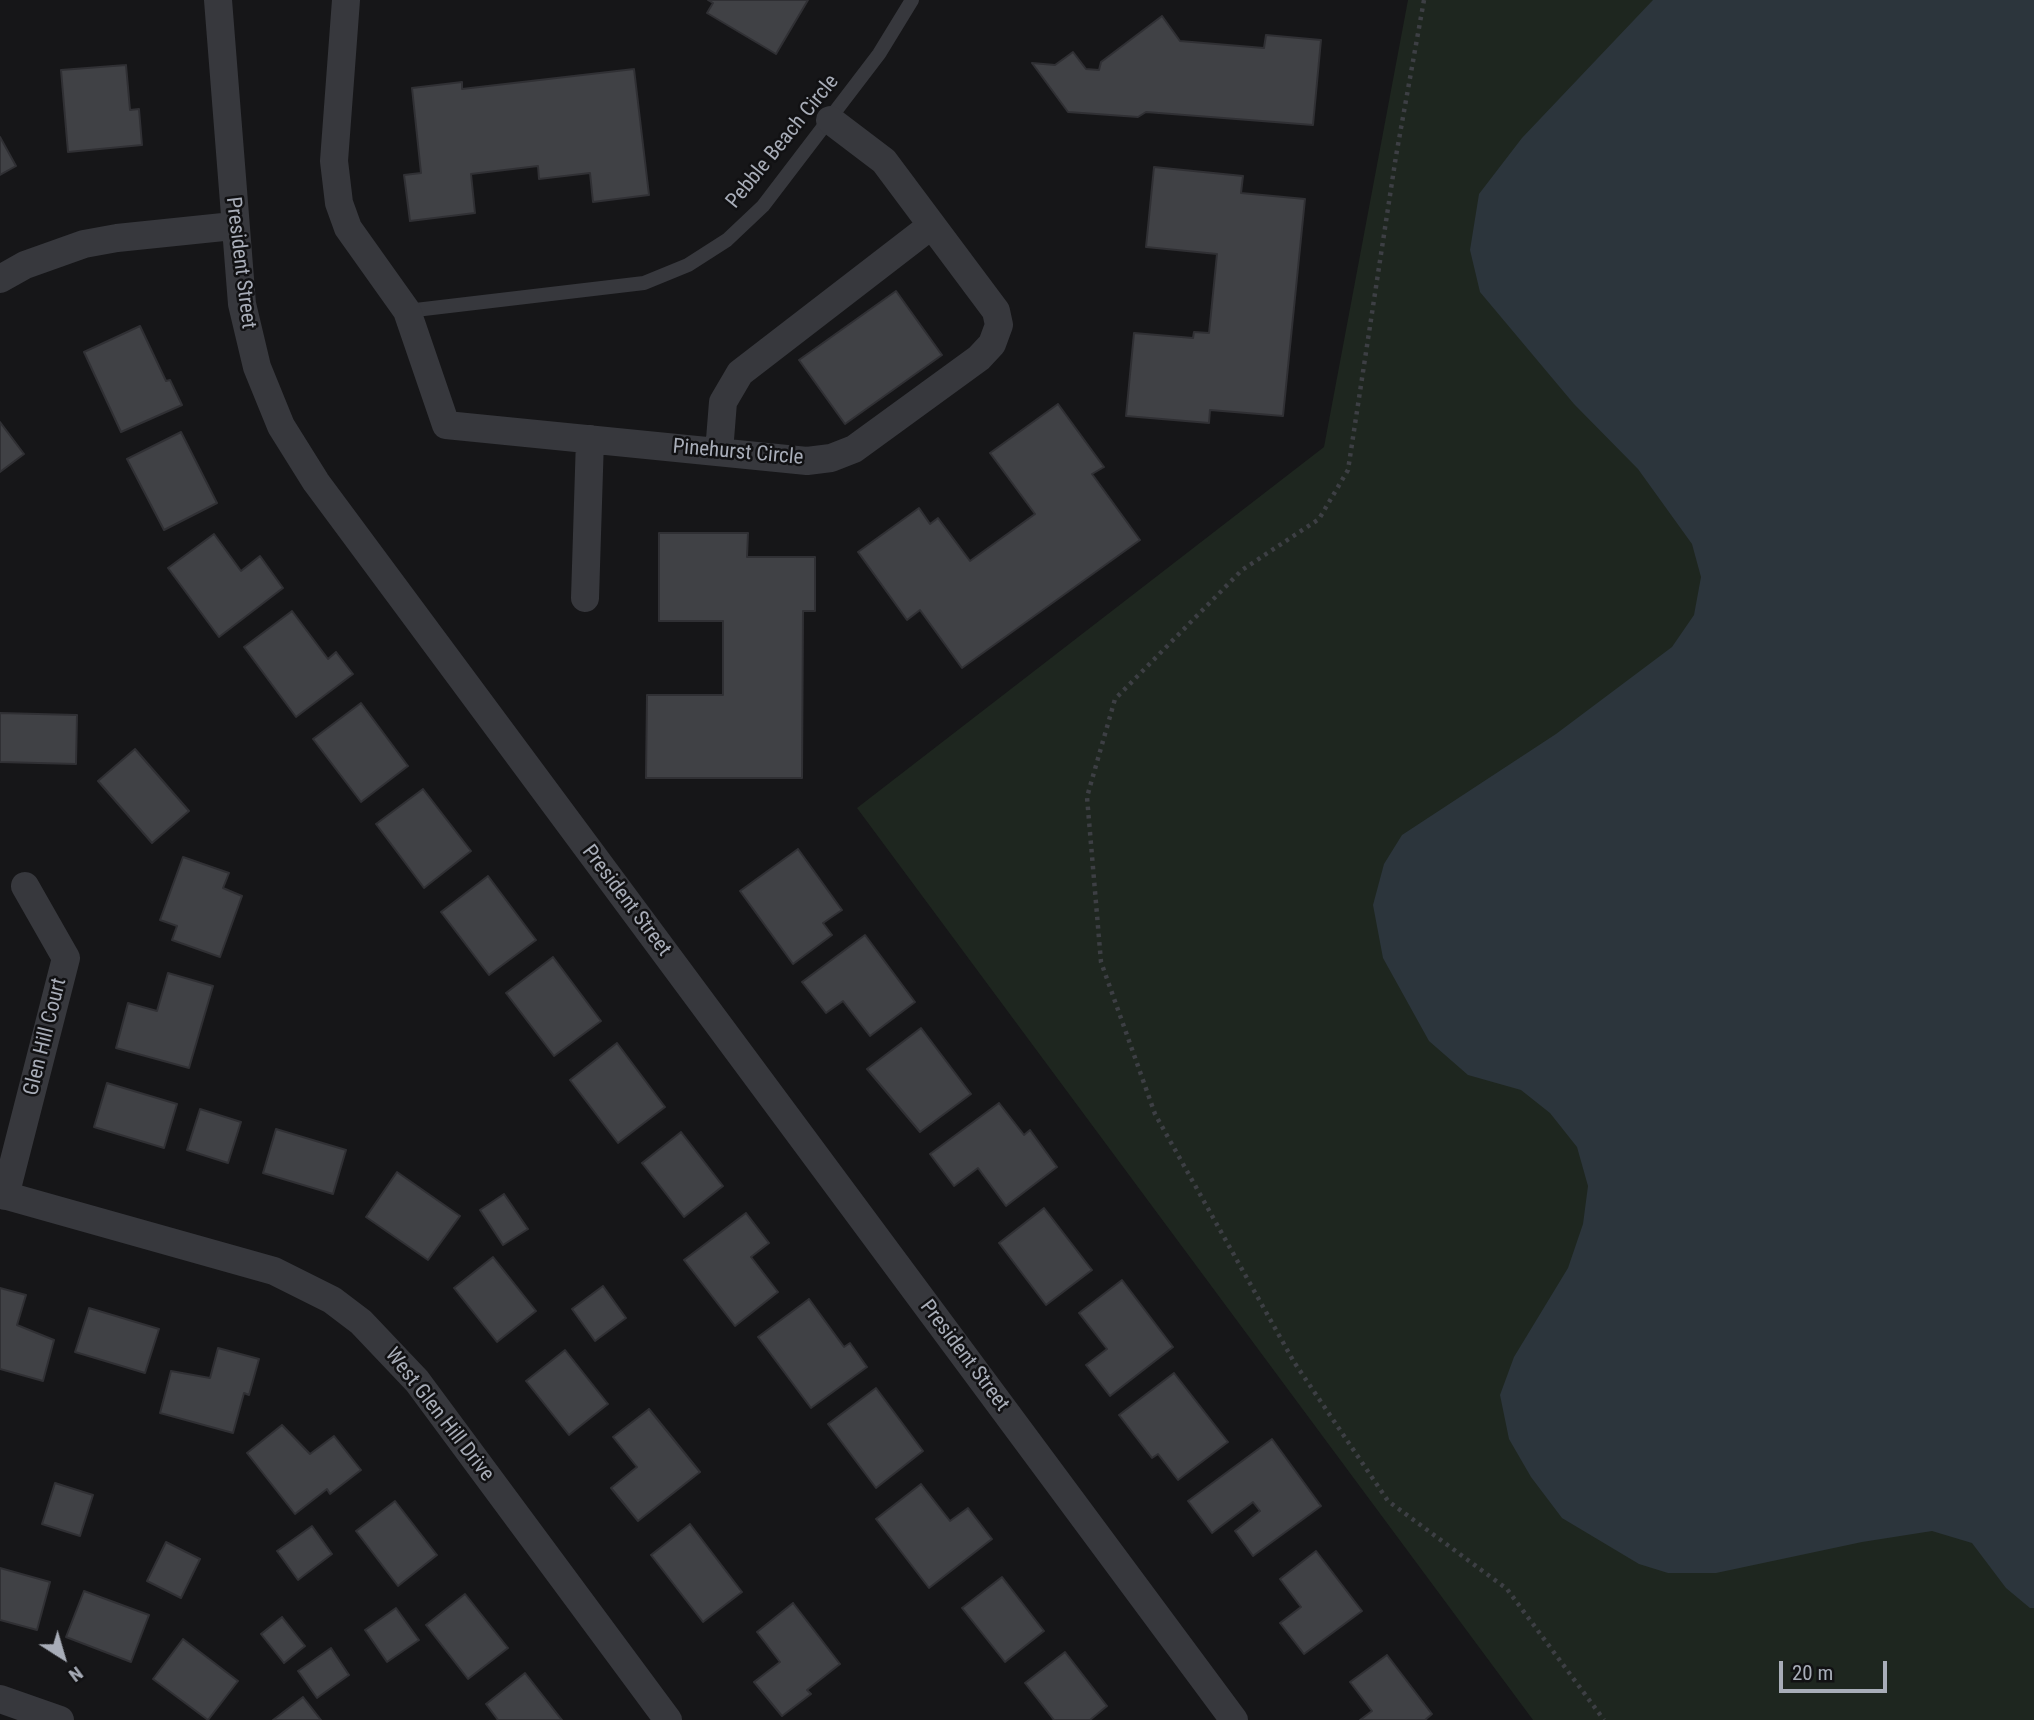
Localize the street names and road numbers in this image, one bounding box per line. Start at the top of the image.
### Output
street label: Pebble Beach Circle [721,70,845,214]
street label: President Street [219,196,261,330]
street label: Pinehurst Circle [672,435,804,471]
street label: President Street [576,840,676,962]
street label: Glen Hill Court [19,976,73,1098]
street label: President Street [914,1295,1014,1417]
street label: West Glen Hill Drive [379,1343,499,1487]

